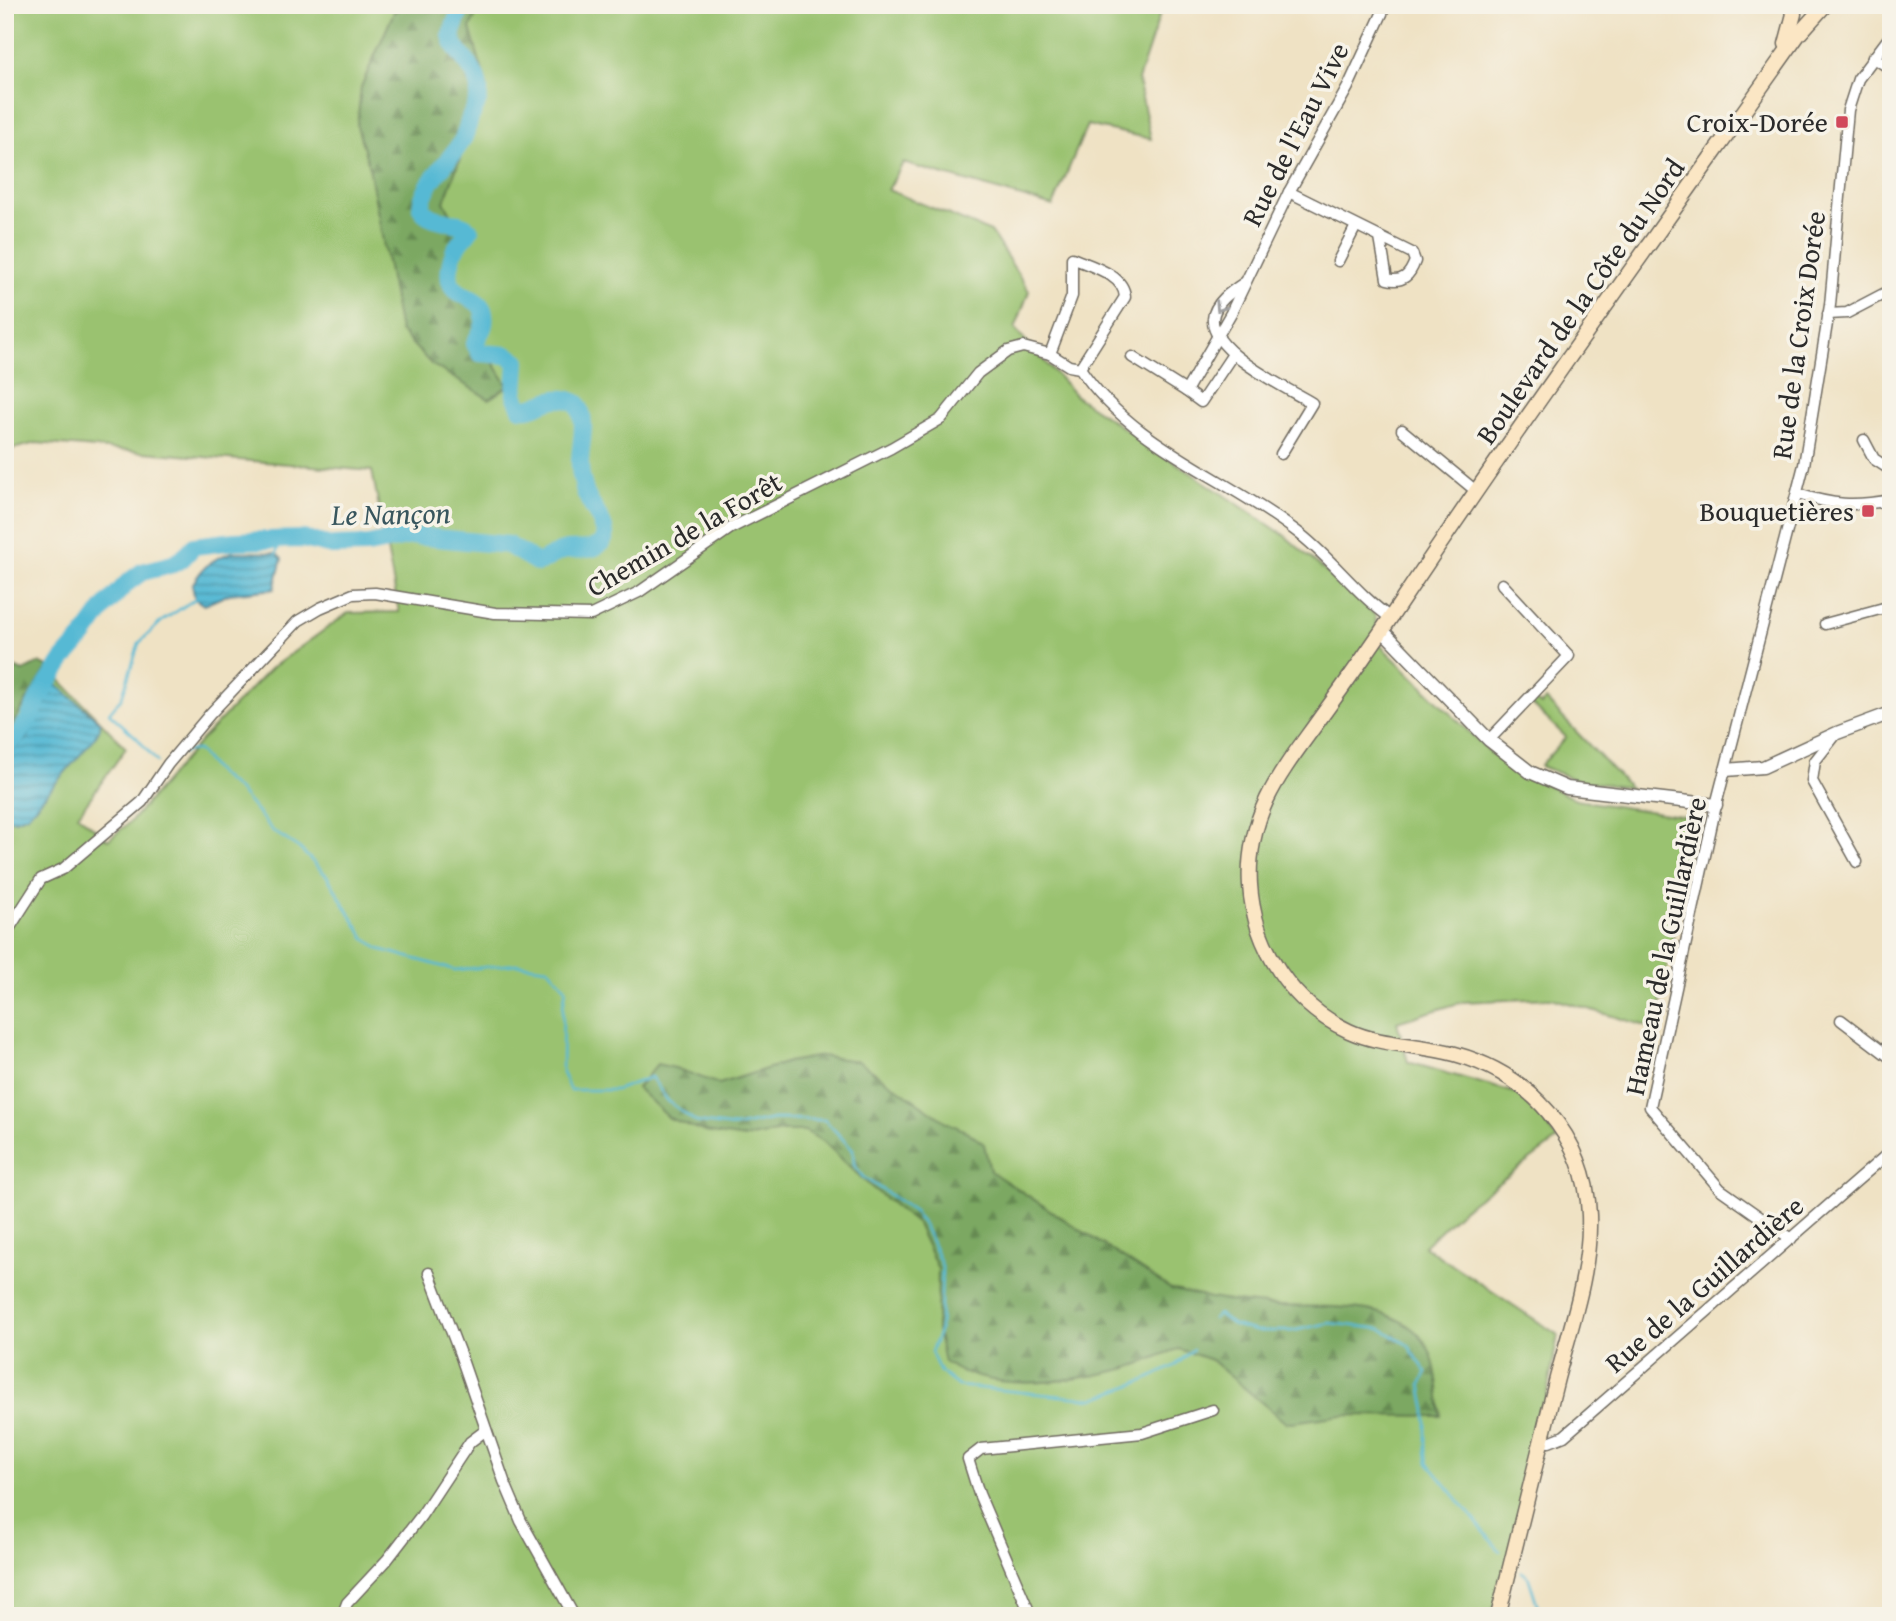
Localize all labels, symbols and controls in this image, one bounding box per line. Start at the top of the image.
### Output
street label: Rue de l'Eau Vive [1231,35,1358,233]
place label: Croix-Dorée [1687,101,1828,142]
marker: Croix-Dorée [1834,114,1850,130]
street label: Boulevard de la Côte du Nord [1465,149,1694,452]
street label: Rue de la Croix Dorée [1760,208,1835,462]
one-way arrow [1215,299,1228,312]
street label: Chemin de la Forêt [578,461,789,606]
water label: Le Nançon [330,490,451,536]
place label: Bouquetières [1699,490,1854,531]
marker: Bouquetières [1860,503,1876,519]
street label: Hameau de la Guillardière [1613,793,1716,1099]
street label: Rue de la Guillardière [1595,1185,1812,1382]

